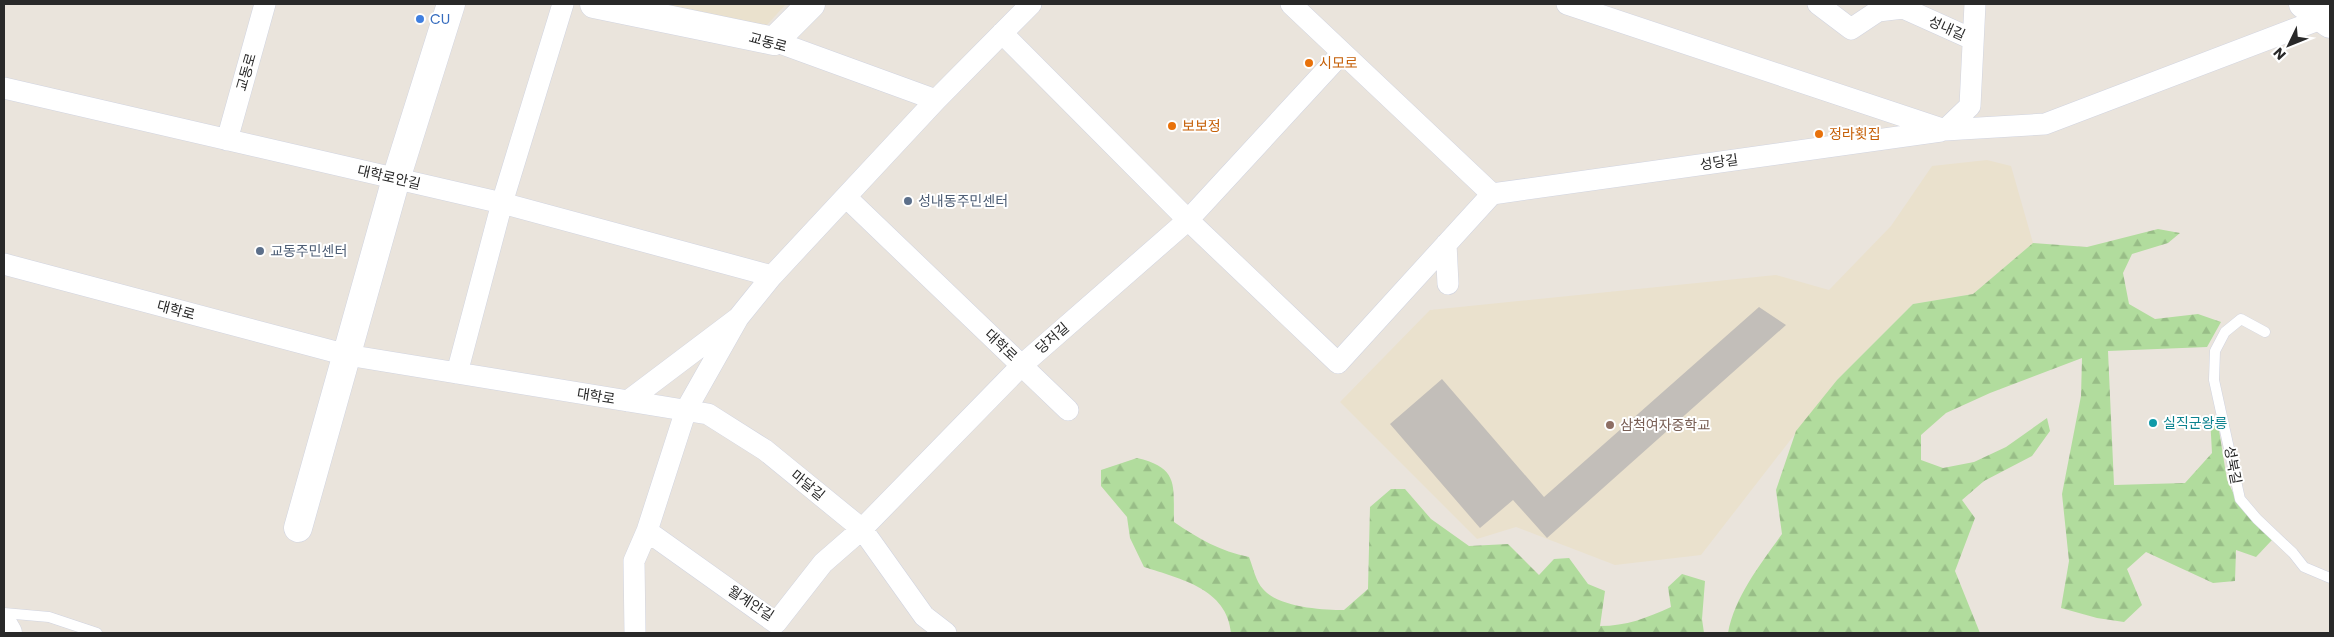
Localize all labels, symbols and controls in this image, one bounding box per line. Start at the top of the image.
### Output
place label: CU [430,9,450,29]
street label: 성내길 [1925,11,1969,45]
marker: CU [414,13,426,25]
north arrow [2264,20,2314,70]
street label: 교동로 [747,27,789,57]
text: N [2269,43,2290,65]
street label: 교동로 [231,51,261,93]
place label: 시모로 [1319,53,1358,73]
marker: 시모로 [1303,57,1315,69]
place label: 보보정 [1182,116,1221,136]
marker: 보보정 [1166,120,1178,132]
place label: 정라횟집 [1829,124,1881,144]
marker: 정라횟집 [1813,128,1825,140]
street label: 성당길 [1698,149,1740,175]
street label: 대학로안길 [355,160,423,194]
place label: 성내동주민센터 [918,191,1008,211]
marker: 성내동주민센터 [902,195,914,207]
place label: 교동주민센터 [270,241,347,261]
marker: 교동주민센터 [254,245,266,257]
street label: 대학로 [155,295,197,325]
street label: 당저길 [1031,318,1073,358]
street label: 대학로 [980,324,1022,366]
street label: 대학로 [575,383,617,409]
place label: 실직군왕릉 [2163,413,2228,433]
place label: 삼척여자중학교 [1620,415,1710,435]
marker: 실직군왕릉 [2147,417,2159,429]
marker: 삼척여자중학교 [1604,419,1616,431]
street label: 성북길 [2219,444,2247,486]
street label: 마달길 [787,465,829,505]
street label: 월계안길 [724,581,778,625]

